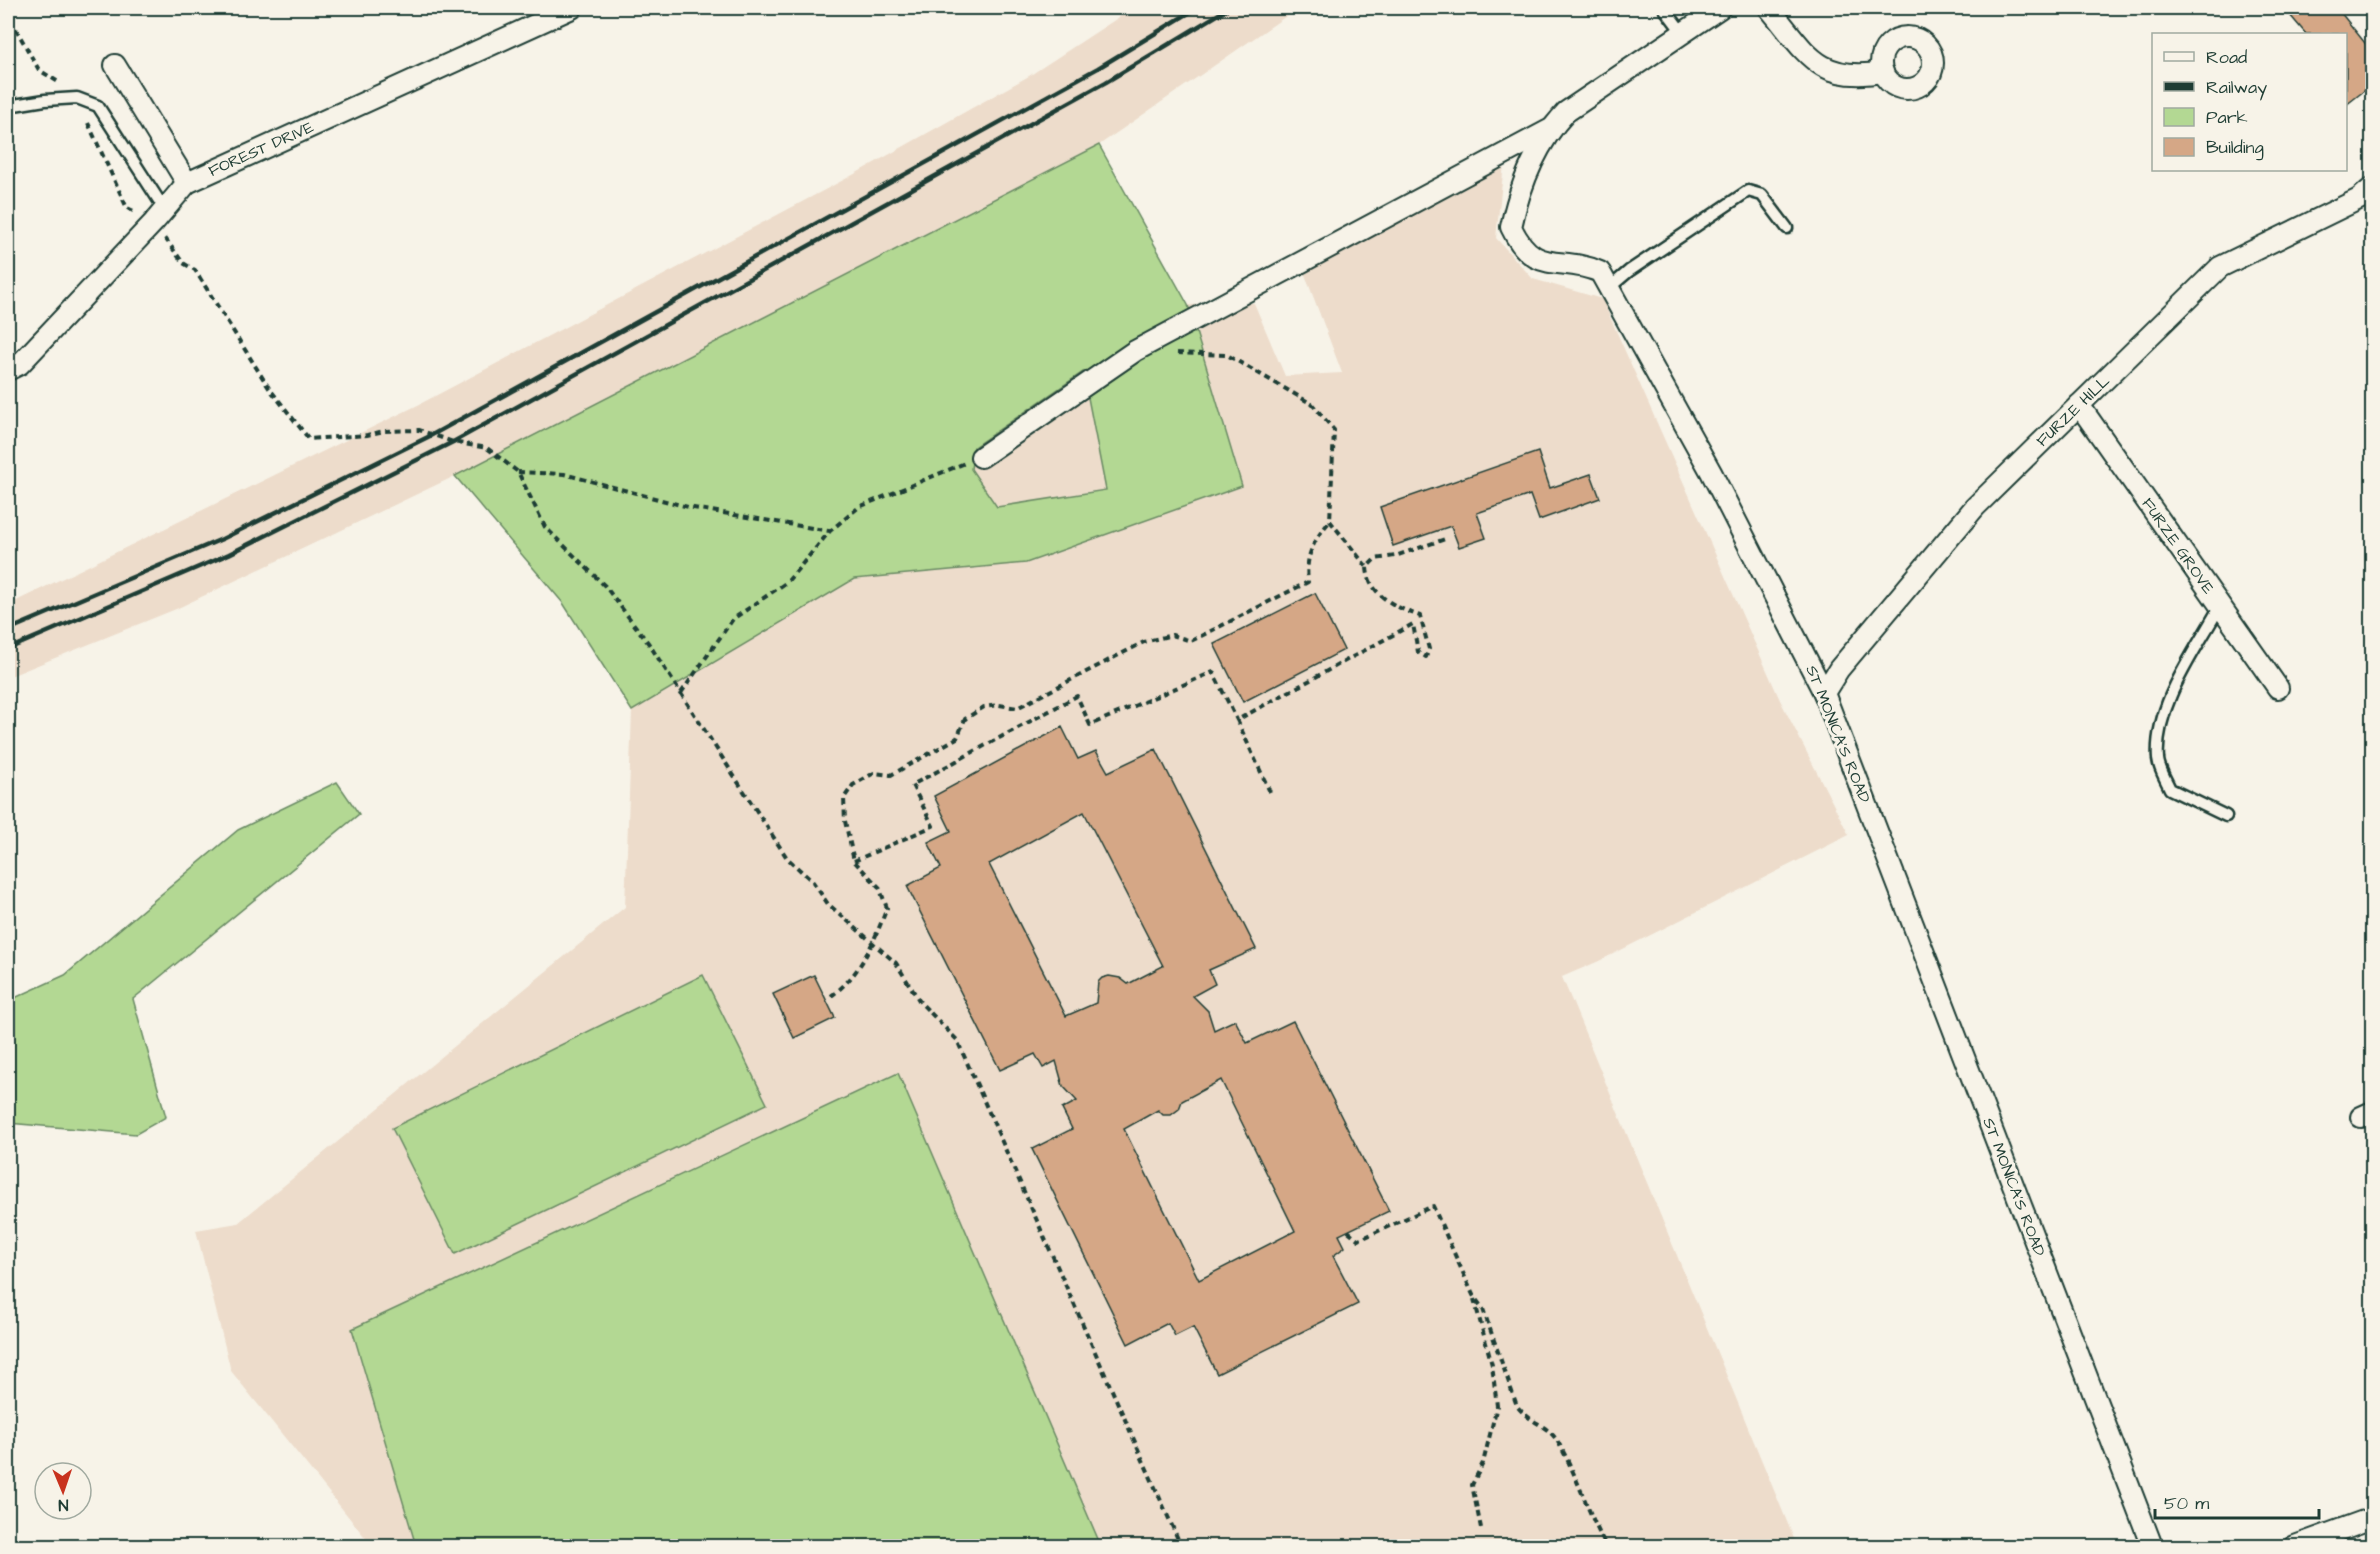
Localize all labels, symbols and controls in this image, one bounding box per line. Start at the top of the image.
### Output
legend [2152,33,2347,171]
text: Road [2206,45,2247,70]
text: Railway [2206,75,2267,101]
text: Park [2206,105,2248,130]
street label: FOREST DRIVE [205,116,318,182]
text: Building [2206,135,2264,161]
street label: FURZE HILL [2031,370,2115,452]
street label: FURZE GROVE [2137,494,2220,599]
street label: ST MONICA'S ROAD [1800,662,1876,806]
street label: ST MONICA'S ROAD [1977,1115,2051,1259]
north arrow [33,1461,93,1521]
scale bar [2155,1482,2318,1520]
text: 50 m [2164,1491,2209,1516]
text: N [58,1494,69,1516]

